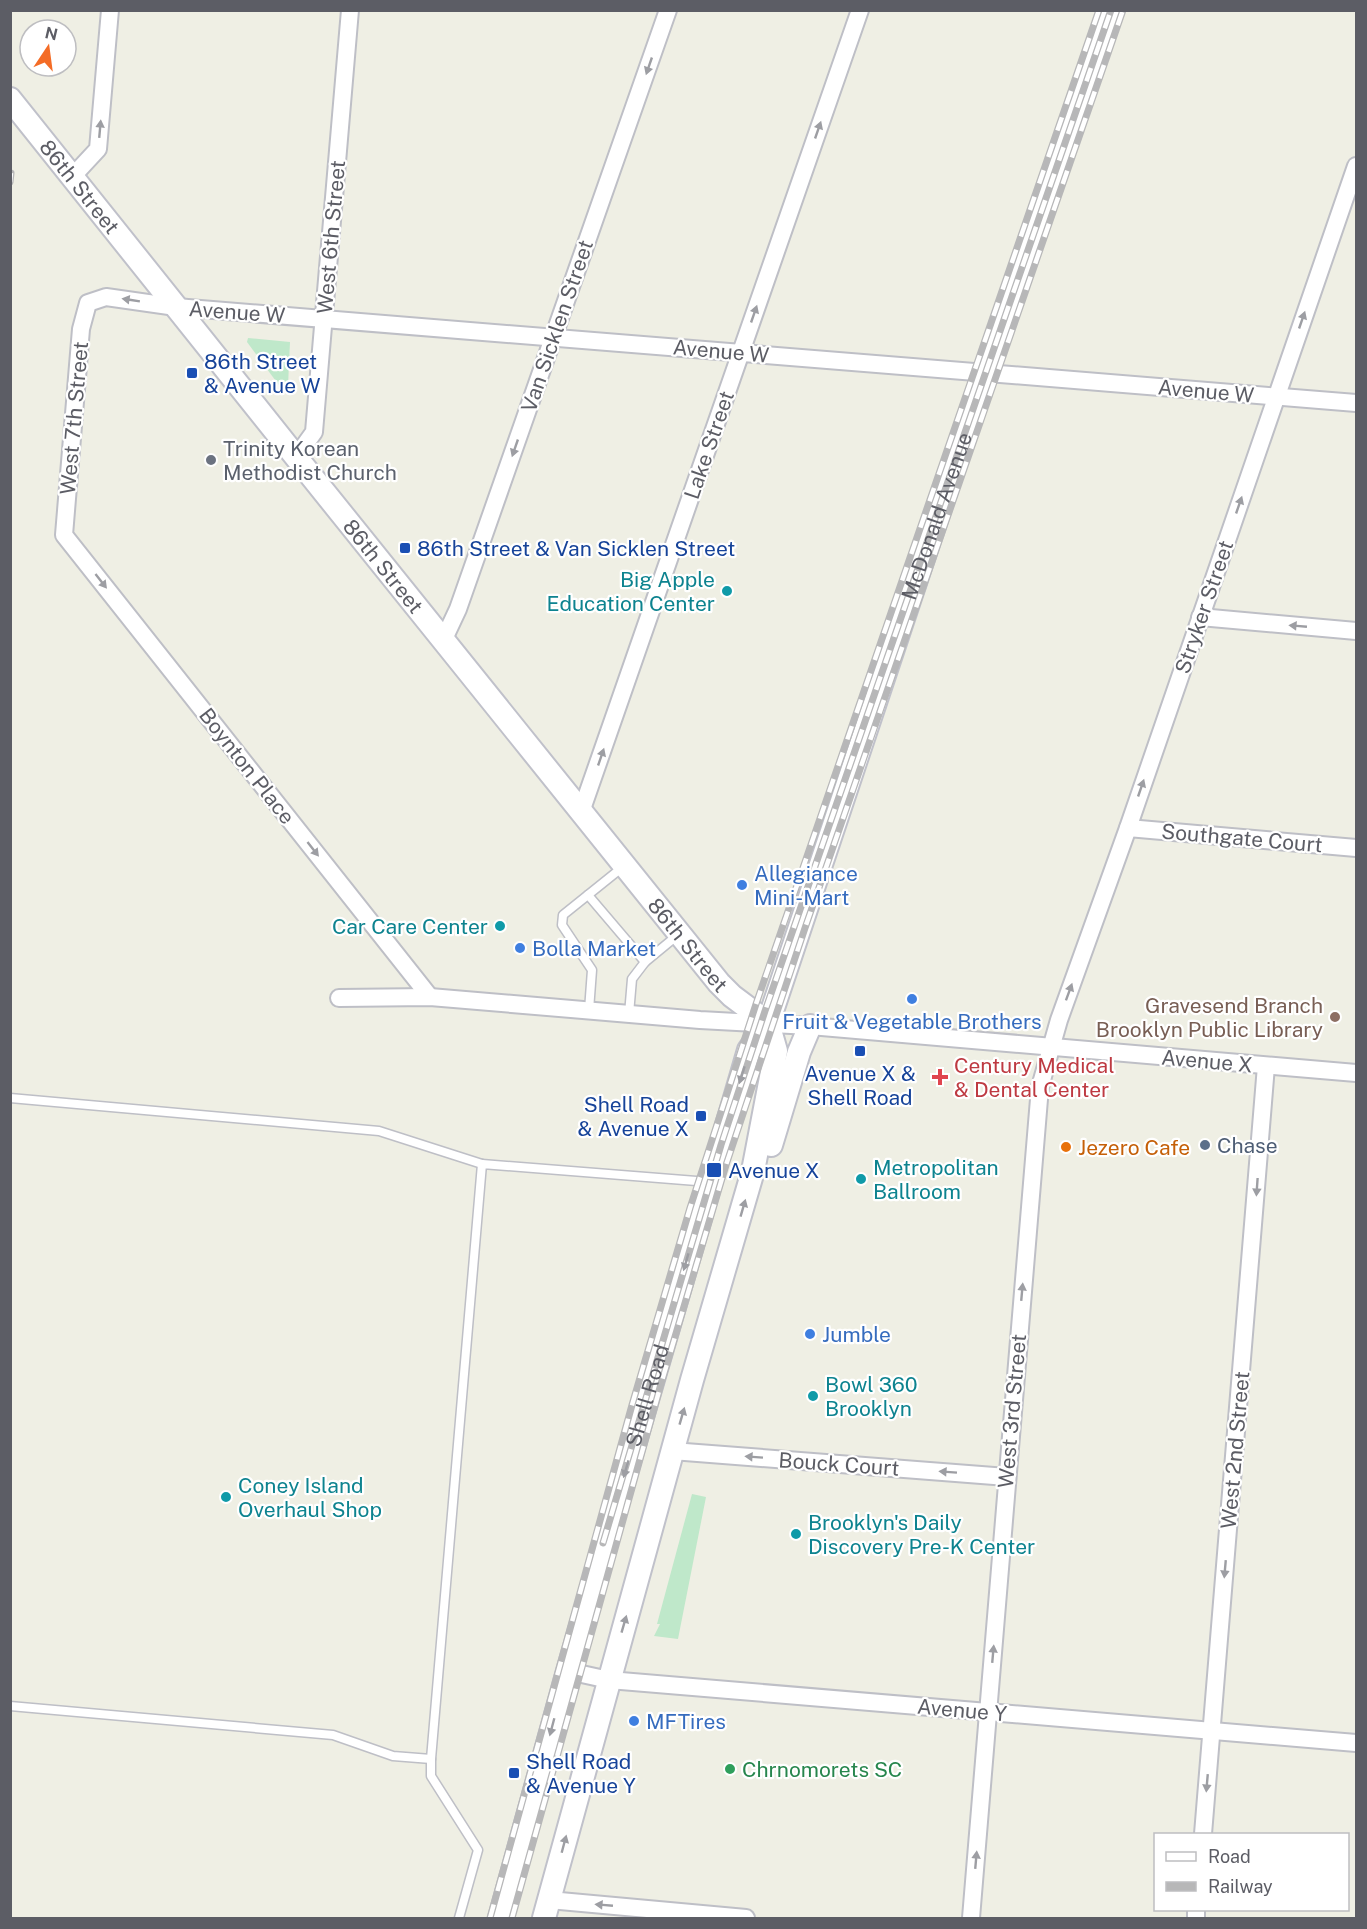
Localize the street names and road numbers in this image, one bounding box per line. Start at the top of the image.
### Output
street label: 86th Street [35,134,125,239]
street label: West 6th Street [312,159,350,315]
street label: Van Sicklen Street [516,237,598,415]
street label: Avenue W [188,296,286,328]
street label: Avenue W [672,334,770,368]
street label: West 7th Street [55,340,93,496]
street label: Avenue W [1157,374,1255,408]
street label: Lake Street [679,388,739,502]
street label: McDonald Avenue [896,429,977,603]
street label: 86th Street [338,514,429,618]
street label: Stryker Street [1169,537,1239,677]
street label: Boynton Place [194,703,300,829]
street label: Southgate Court [1160,819,1324,857]
street label: 86th Street [643,893,733,997]
street label: Avenue X [1160,1045,1254,1077]
street label: West 3rd Street [993,1333,1031,1489]
street label: Shell Road [620,1341,674,1449]
street label: West 2nd Street [1216,1370,1254,1530]
street label: Bouck Court [778,1447,900,1481]
street label: Avenue Y [916,1694,1008,1726]

